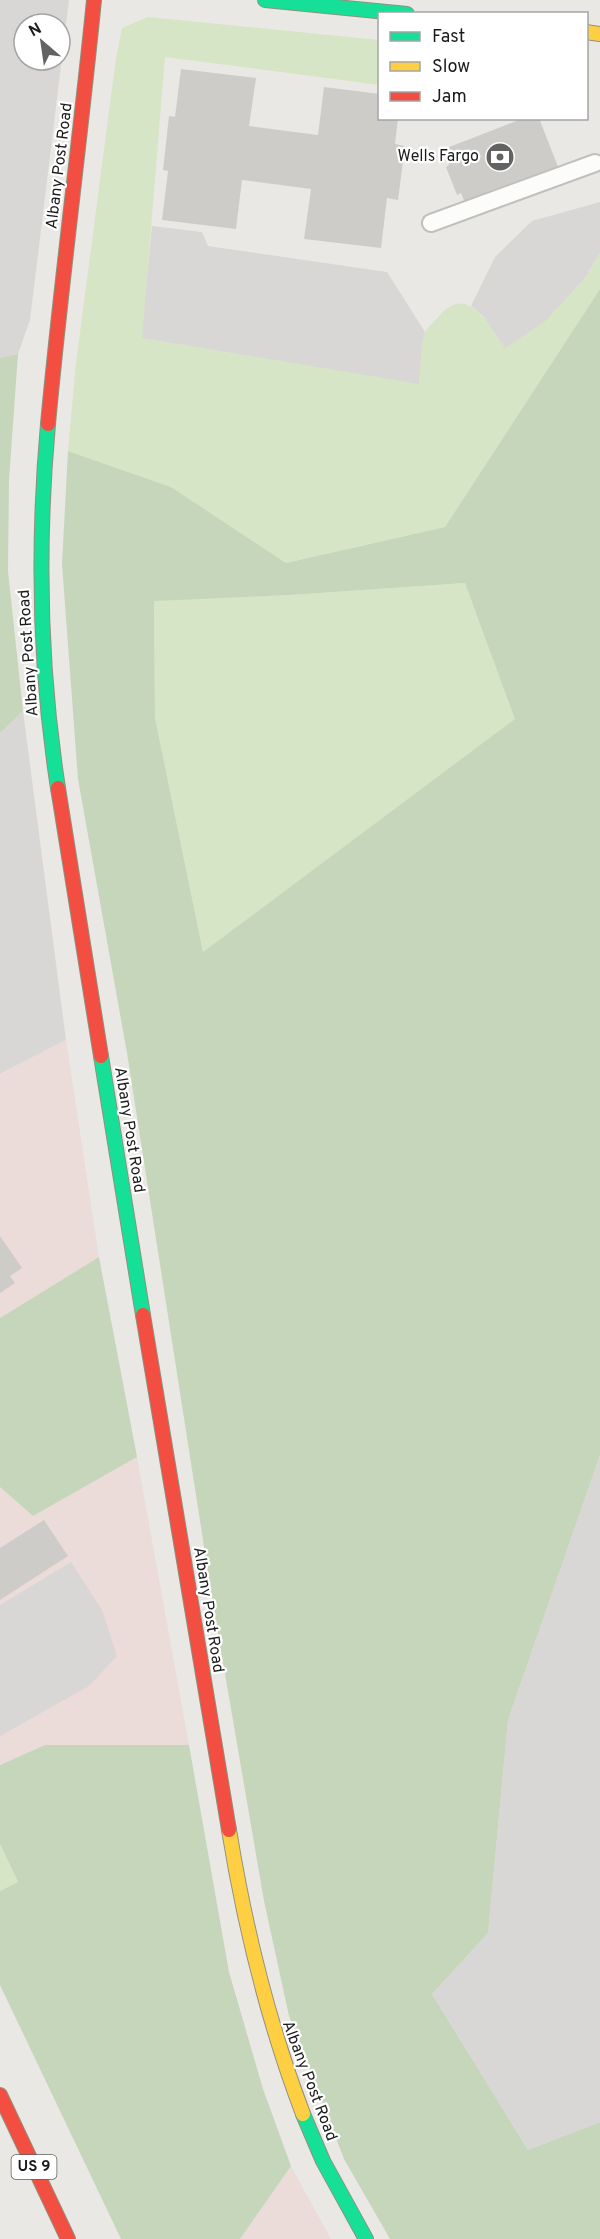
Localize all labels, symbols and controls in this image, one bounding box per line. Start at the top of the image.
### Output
north arrow [12,12,72,72]
legend [378,12,588,120]
text: N [26,19,46,42]
text: Fast [432,26,465,49]
text: Slow [432,56,470,79]
text: Jam [432,86,467,109]
street label: Albany Post Road [42,102,78,230]
bank icon: Wells Fargo [484,141,516,173]
place label: Wells Fargo [398,147,479,167]
street label: Albany Post Road [15,589,43,717]
street label: Albany Post Road [109,1066,149,1194]
street label: Albany Post Road [188,1546,228,1674]
street label: Albany Post Road [277,2018,341,2144]
road number: US 9 [12,2155,57,2179]

